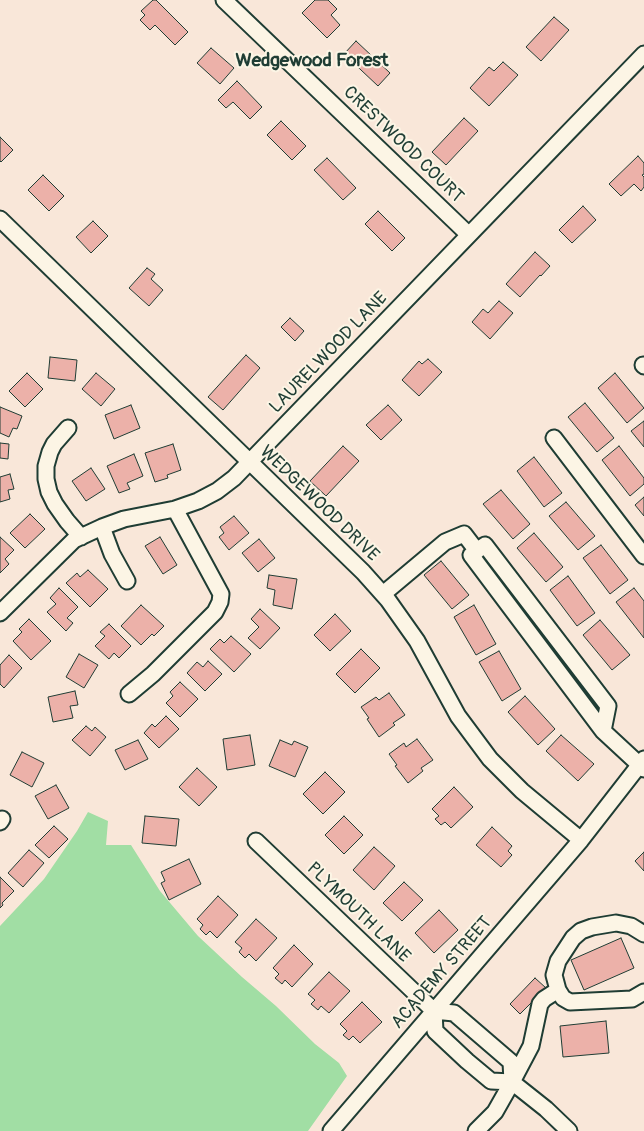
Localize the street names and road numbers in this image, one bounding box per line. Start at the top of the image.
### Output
street label: CRESTWOOD COURT [338,82,468,208]
street label: LAURELWOOD LANE [265,288,393,418]
street label: WEDGEWOOD DRIVE [255,441,383,567]
street label: PLYMOUTH LANE [302,858,414,968]
street label: ACADEMY STREET [387,912,497,1034]

